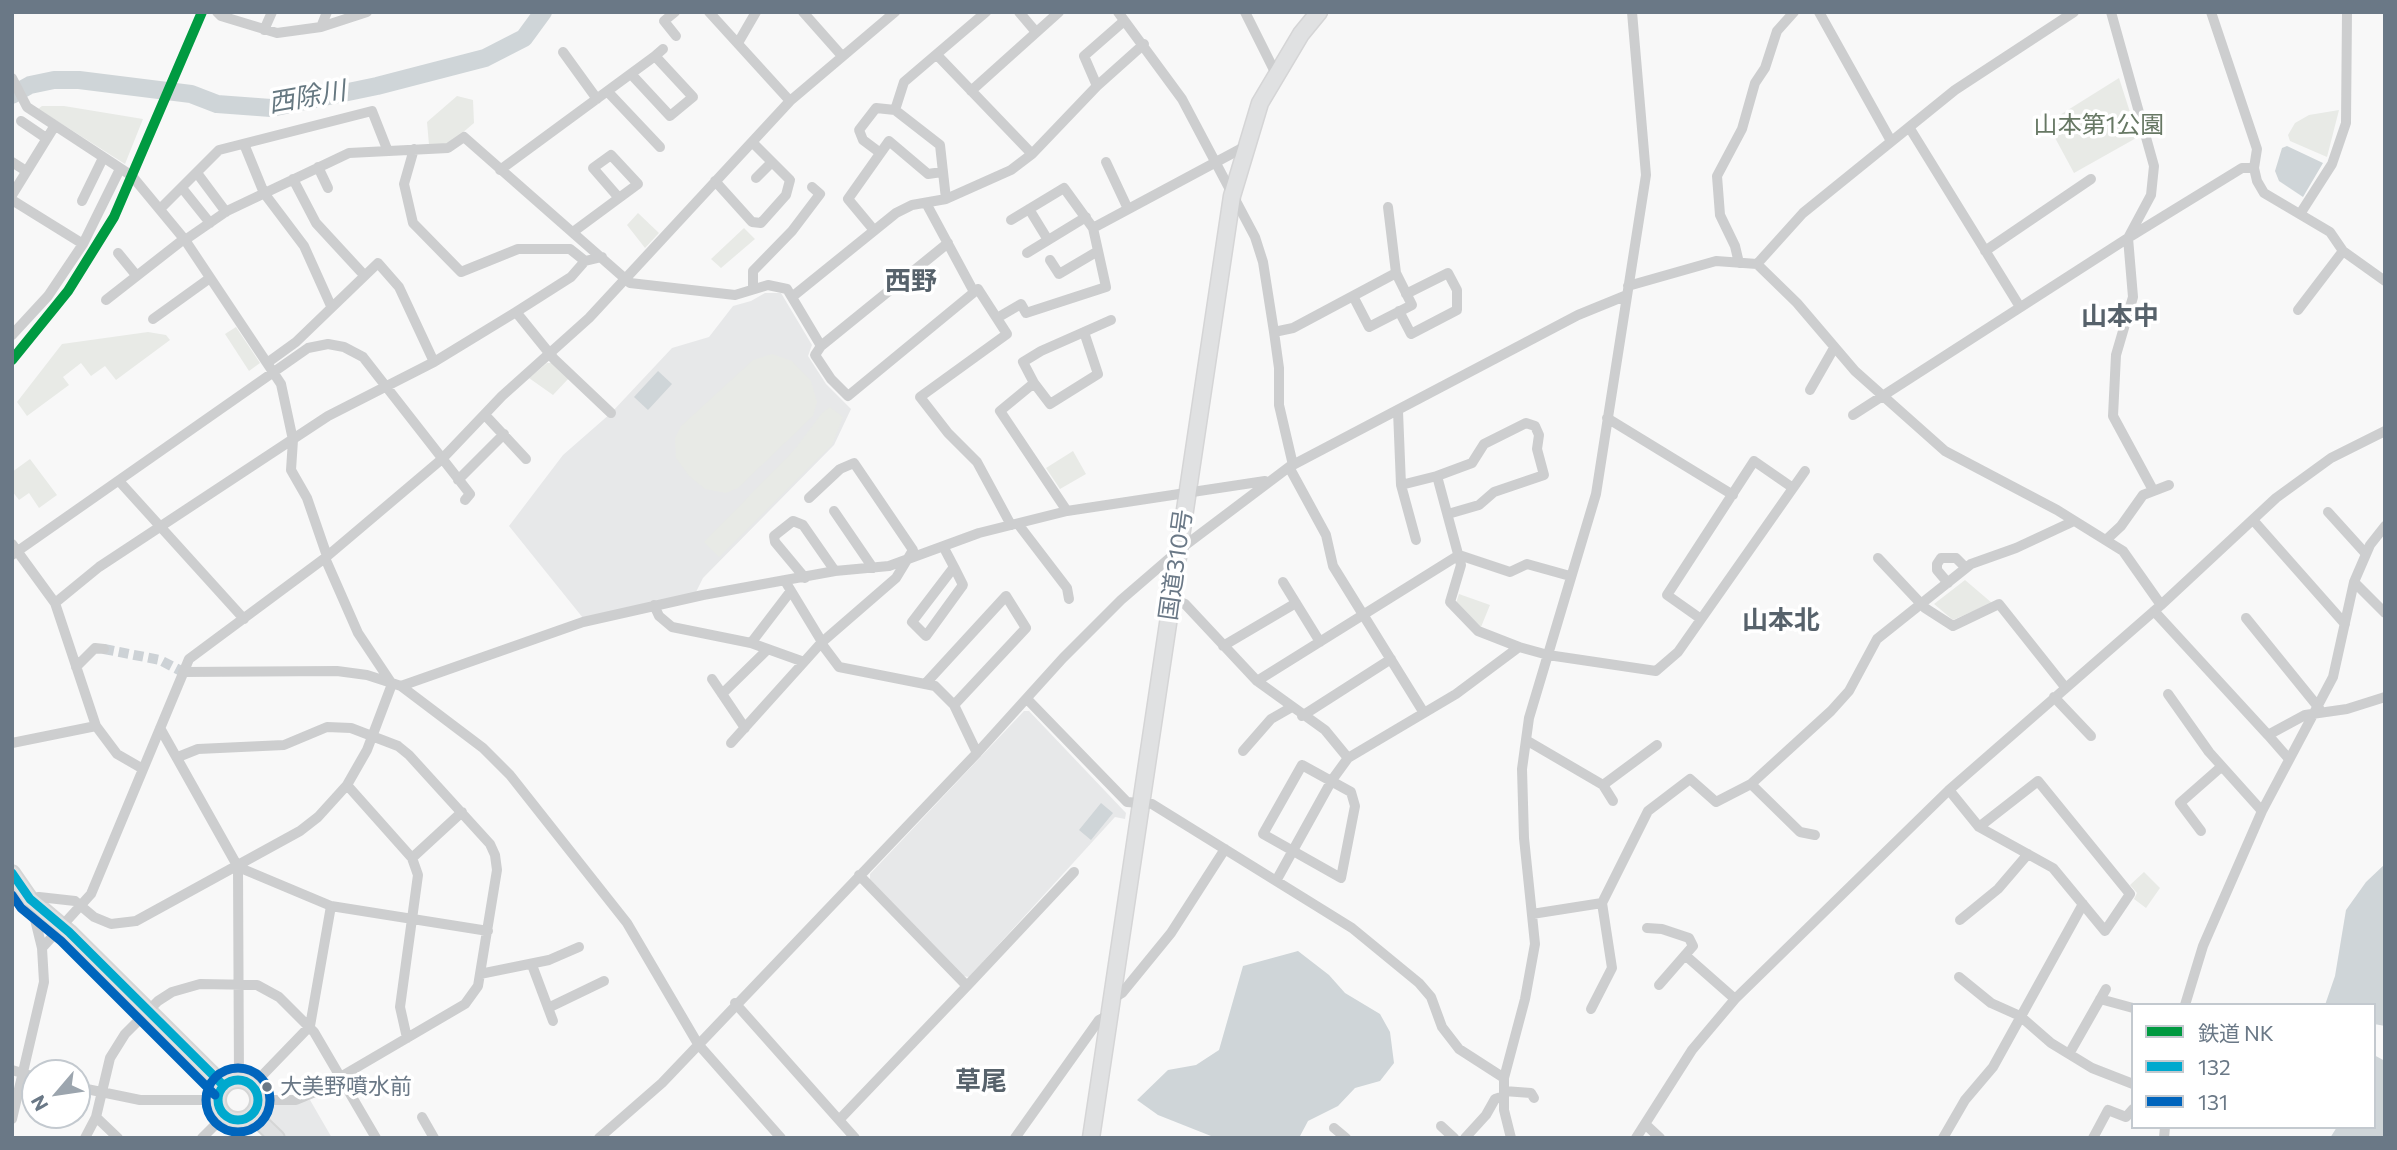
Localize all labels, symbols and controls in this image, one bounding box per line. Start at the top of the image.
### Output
water label: 西除川 [266,75,348,119]
park label: 山本第1公園 [2034,111,2164,139]
district label: 西野 [885,265,937,297]
district label: 山本中 [2081,300,2159,332]
street label: 国道310号 [1154,508,1198,622]
district label: 山本北 [1742,604,1820,636]
legend [2131,1003,2376,1129]
text: 鉄道 NK [2198,1020,2274,1045]
text: 132 [2198,1054,2231,1079]
north arrow [21,1059,91,1129]
district label: 草尾 [955,1065,1007,1097]
place label: 大美野噴水前 [280,1074,412,1100]
marker: 大美野噴水前 [260,1080,274,1094]
text: 131 [2198,1089,2228,1114]
text: N [25,1092,52,1115]

